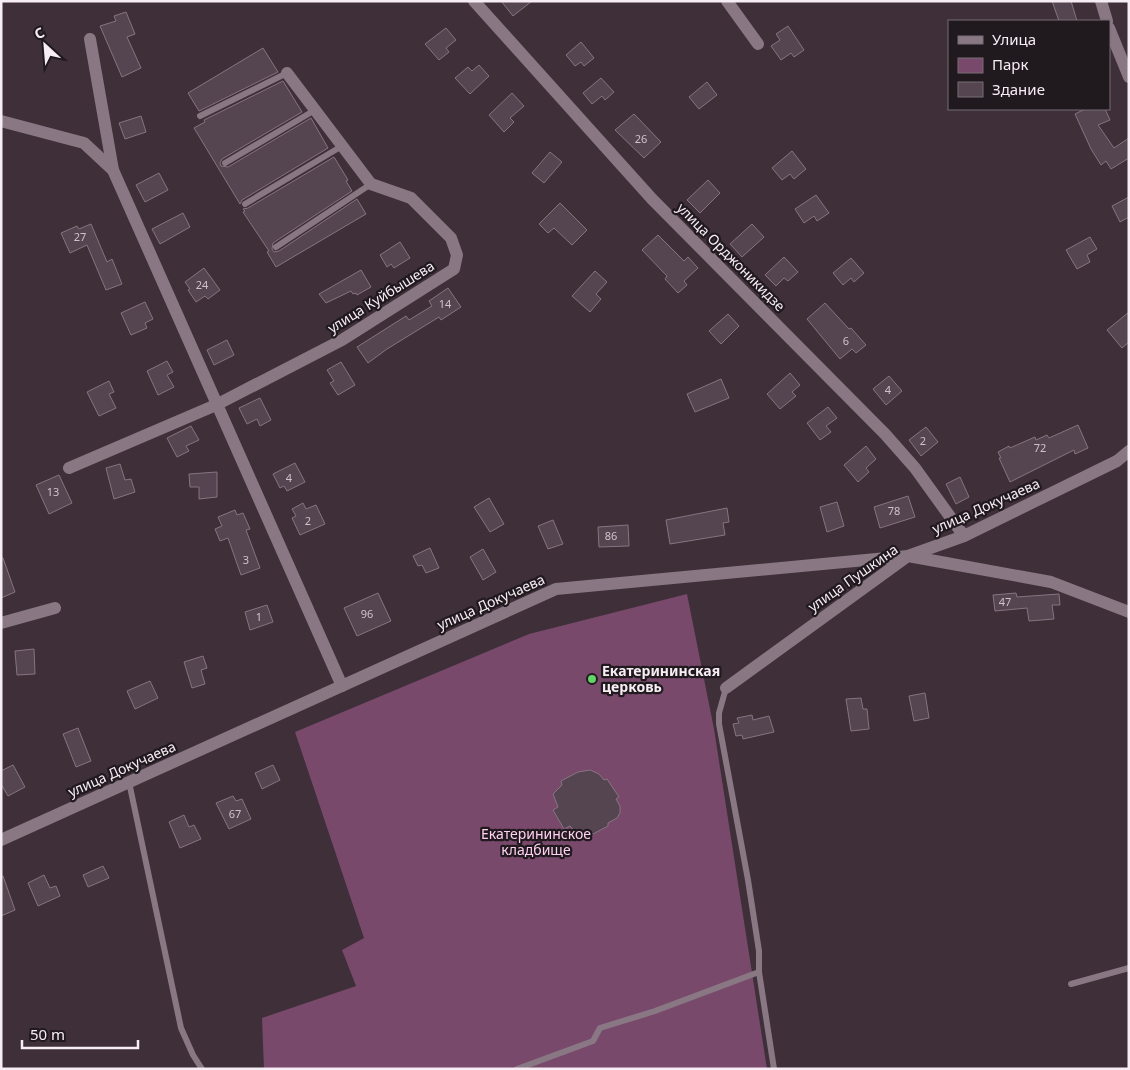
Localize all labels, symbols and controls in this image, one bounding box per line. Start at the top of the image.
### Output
north arrow [20,20,70,70]
legend [948,20,1110,110]
text: С [31,22,47,43]
text: Улица [992,29,1036,49]
text: Парк [992,54,1028,74]
text: Здание [992,79,1045,99]
house number: 26 [635,131,647,146]
street label: улица Орджоникидзе [673,198,790,315]
house number: 27 [74,229,86,244]
street label: улица Куйбышева [324,256,438,337]
house number: 24 [196,277,209,292]
house number: 14 [439,296,452,311]
house number: 6 [843,333,849,348]
house number: 4 [885,382,892,397]
house number: 2 [920,433,926,448]
house number: 72 [1034,440,1046,455]
house number: 4 [286,470,293,485]
street label: улица Докучаева [929,473,1043,538]
house number: 13 [47,484,59,499]
house number: 78 [888,503,900,518]
house number: 2 [305,513,311,528]
house number: 86 [605,528,617,543]
street label: улица Пушкина [804,539,901,616]
house number: 3 [243,552,249,567]
street label: улица Докучаева [434,569,548,634]
house number: 47 [999,594,1011,609]
house number: 96 [361,606,373,621]
house number: 1 [256,609,262,624]
place label: Екатерининская церковь [602,661,720,696]
marker: Екатерининская церковь [586,673,598,685]
street label: улица Докучаева [65,736,179,801]
house number: 67 [229,806,241,821]
park label: Екатерининское кладбище [481,824,591,859]
scale bar [22,1018,139,1050]
text: 50 m [30,1024,65,1044]

